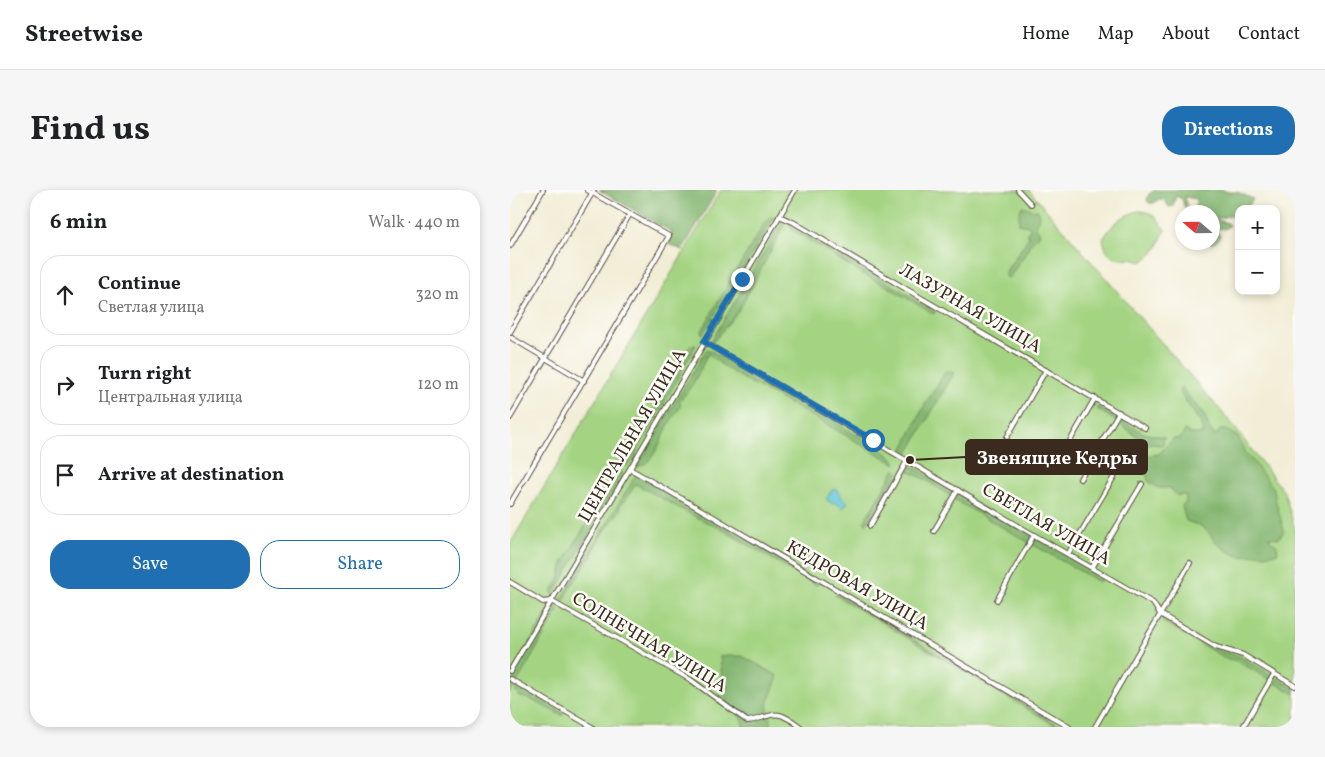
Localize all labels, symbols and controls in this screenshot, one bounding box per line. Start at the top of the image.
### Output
text: Streetwise [25,18,143,52]
text: Home [1022,22,1070,47]
text: Map [1098,22,1134,47]
text: About [1162,22,1210,47]
text: Contact [1238,22,1300,47]
text: Find us [30,106,150,154]
button: Directions [1162,106,1295,155]
north arrow [1175,205,1220,250]
map controls [1235,205,1280,295]
button: + [1235,205,1280,250]
text: 6 min [50,208,107,237]
text: Walk · 440 m [368,212,460,234]
button: − [1235,250,1280,295]
street label: ЛАЗУРНАЯ УЛИЦА [894,258,1046,360]
route end [731,268,754,291]
text: Continue [98,271,181,297]
icon: ahead [51,281,79,309]
text: 320 m [415,284,459,306]
text: Светлая улица [98,297,204,319]
street label: ЦЕНТРАЛЬНАЯ УЛИЦА [573,344,693,528]
text: Turn right [98,361,191,387]
icon: right [51,371,79,399]
text: 120 m [417,374,459,396]
text: Центральная улица [98,387,243,409]
route start [862,429,885,452]
callout: Звенящие Кедры [966,440,1147,474]
text: Звенящие Кедры [977,446,1137,472]
icon: arrive [51,461,79,489]
text: Arrive at destination [98,462,284,488]
street label: СВЕТЛАЯ УЛИЦА [977,478,1115,572]
street label: КЕДРОВАЯ УЛИЦА [781,535,933,637]
button: Save [50,540,250,589]
button: Share [260,540,460,589]
street label: СОЛНЕЧНАЯ УЛИЦА [567,587,732,699]

